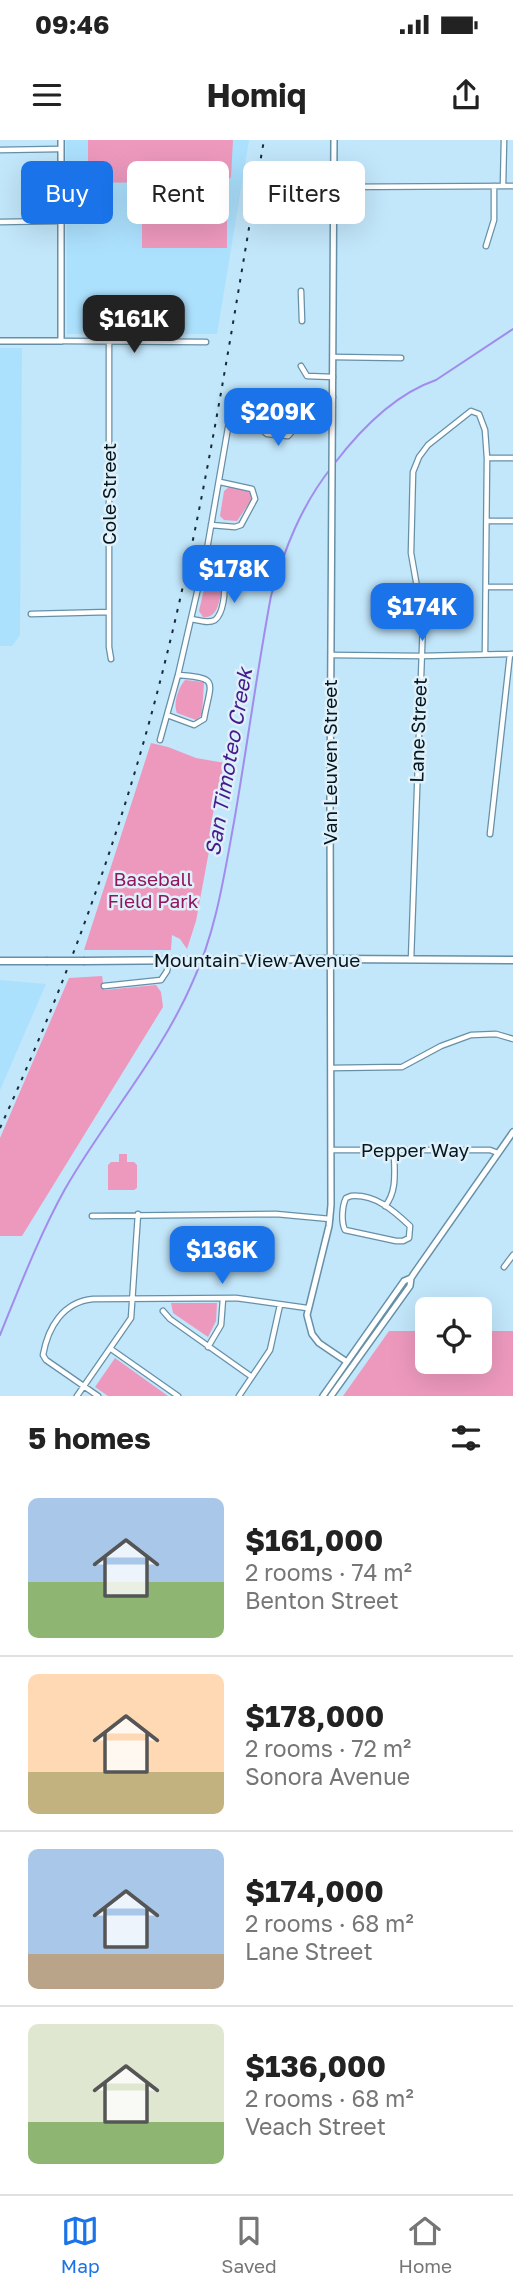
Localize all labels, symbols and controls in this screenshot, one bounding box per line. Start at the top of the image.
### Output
text: 09:46 [35,9,110,40]
icon: menu [28,76,66,114]
text: Homiq [207,76,306,114]
icon: share [447,76,485,114]
chip: Buy [21,161,113,224]
chip: Rent [127,161,229,224]
chip: Filters [243,161,365,224]
pin: $161K [85,296,183,355]
text: $161K [99,304,169,332]
pin: $209K [229,388,327,448]
text: $209K [240,397,316,425]
street label: Cole Street [97,443,120,545]
pin: $178K [185,546,283,605]
text: $178K [198,554,270,582]
pin: $174K [373,584,471,643]
text: $174K [387,592,457,620]
water label: San Timoteo Creek [199,664,258,858]
street label: Lane Street [404,677,431,783]
street label: Van Leuven Street [318,679,341,845]
park label: Baseball Field Park [108,867,199,912]
street label: Mountain View Avenue [154,948,360,971]
street label: Pepper Way [361,1138,470,1161]
pin: $136K [173,1226,271,1286]
text: $136K [186,1235,258,1263]
map controls [415,1297,492,1374]
button: locate [415,1297,492,1374]
icon: filters [447,1419,485,1457]
text: 5 homes [28,1420,151,1456]
text: $161,000 [245,1522,383,1558]
icon: home [84,1526,168,1610]
text: 2 rooms · 74 m² [245,1558,412,1586]
text: Benton Street [245,1586,399,1614]
text: $178,000 [245,1698,384,1734]
icon: home [84,1702,168,1786]
text: 2 rooms · 72 m² [245,1734,411,1762]
text: Sonora Avenue [245,1762,410,1790]
text: $174,000 [245,1873,384,1909]
icon: home [84,1877,168,1961]
text: 2 rooms · 68 m² [245,1909,414,1937]
text: Lane Street [245,1937,373,1965]
text: $136,000 [245,2048,386,2084]
icon: home [84,2052,168,2136]
text: 2 rooms · 68 m² [245,2084,414,2112]
text: Veach Street [245,2112,386,2140]
tab: Map [61,2212,100,2277]
tab: Saved [221,2212,277,2277]
tab: Home [398,2212,452,2277]

